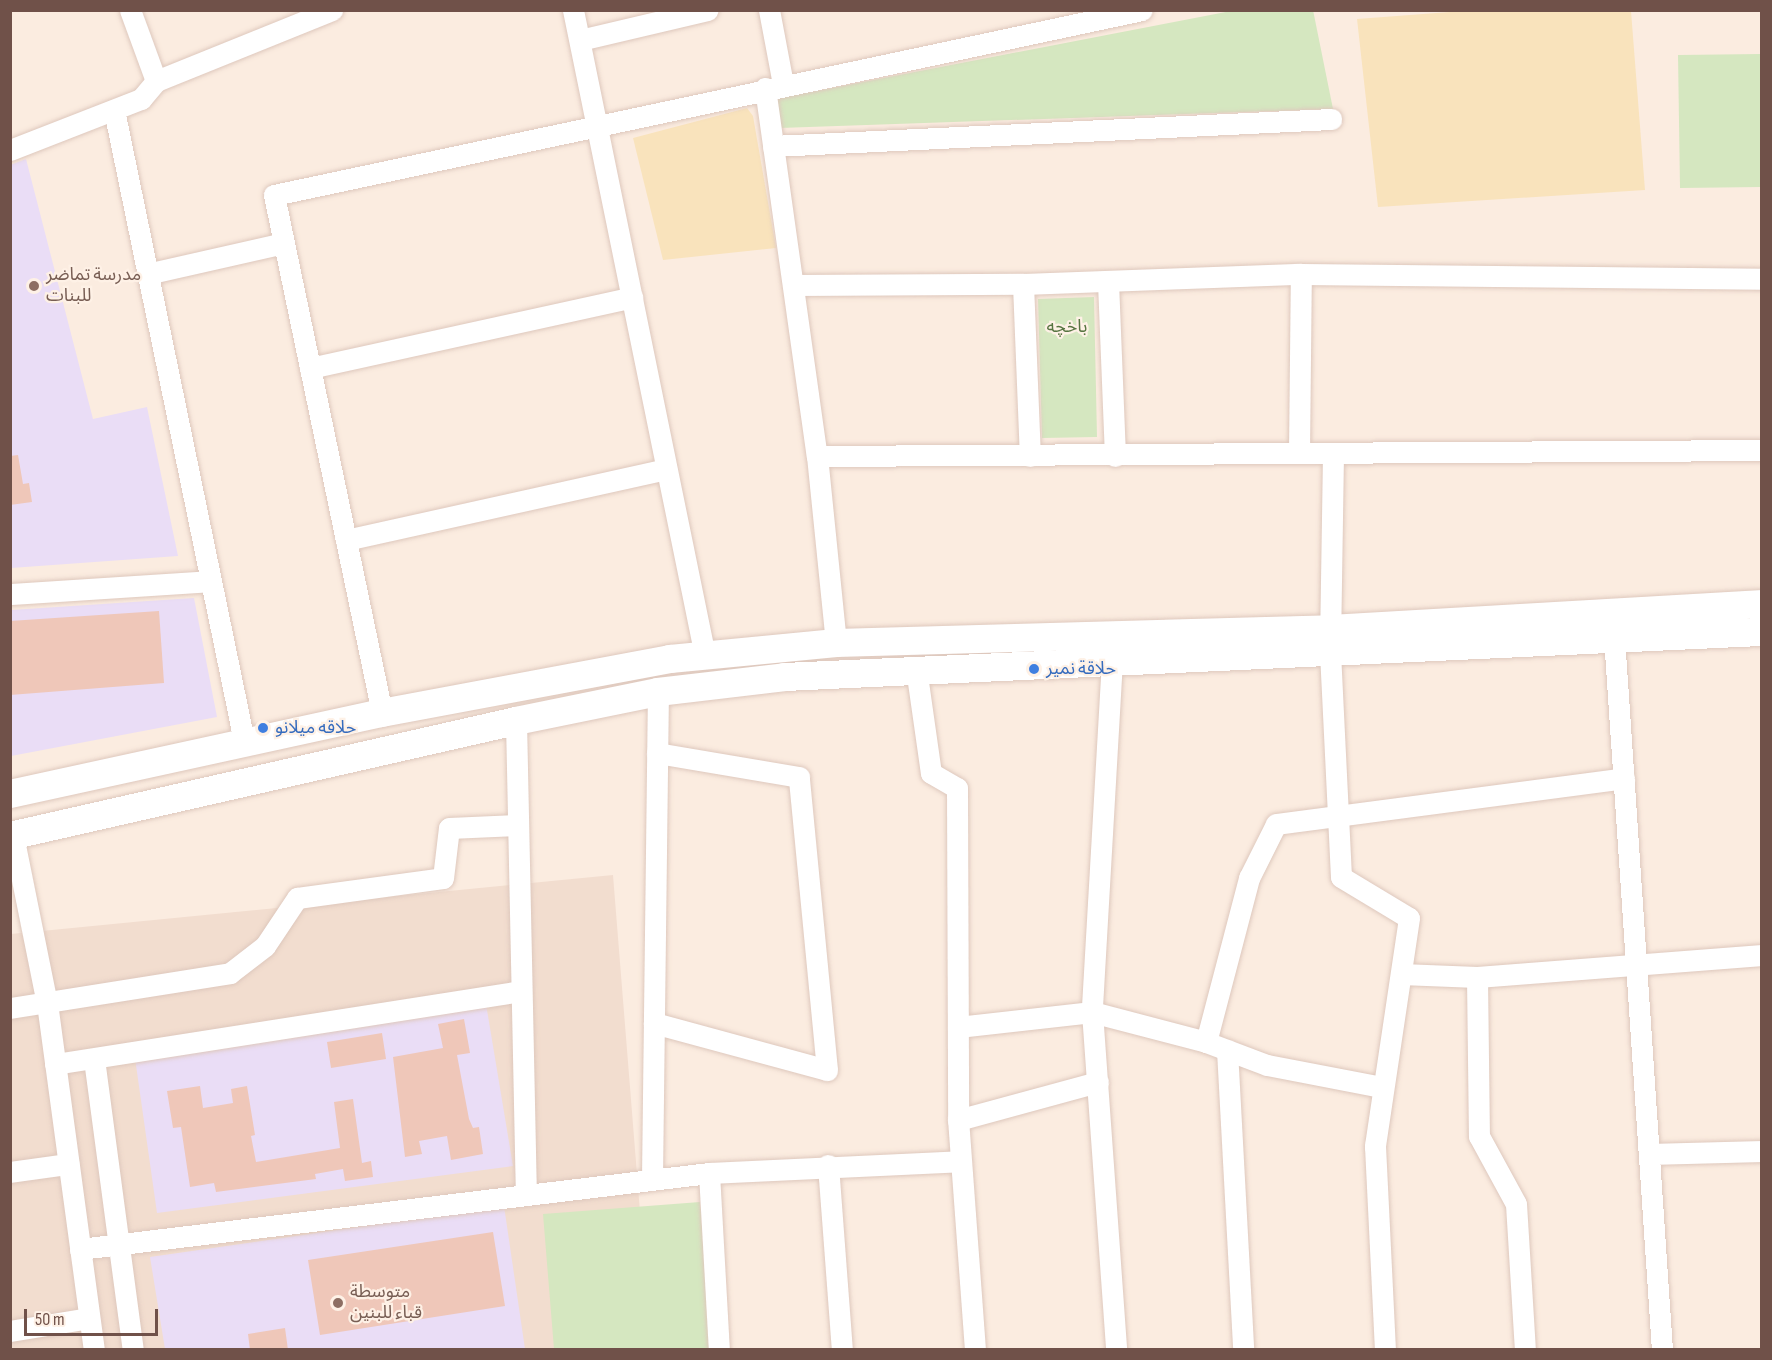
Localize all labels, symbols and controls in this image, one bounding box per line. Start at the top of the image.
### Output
place label: مدرسة تماضر للبنات [46,265,141,308]
marker: مدرسة تماضر للبنات [27,279,41,293]
park label: باخچە [1047,316,1087,338]
place label: حلاقة نمير [1046,658,1116,680]
marker: حلاقة نمير [1027,662,1041,676]
place label: حلاقه ميلانو [275,717,356,739]
marker: حلاقه ميلانو [256,721,270,735]
place label: متوسطة قباء للبنين [350,1282,422,1324]
marker: متوسطة قباء للبنين [331,1296,345,1310]
scale bar [27,1297,160,1335]
text: 50 m [35,1309,65,1330]

